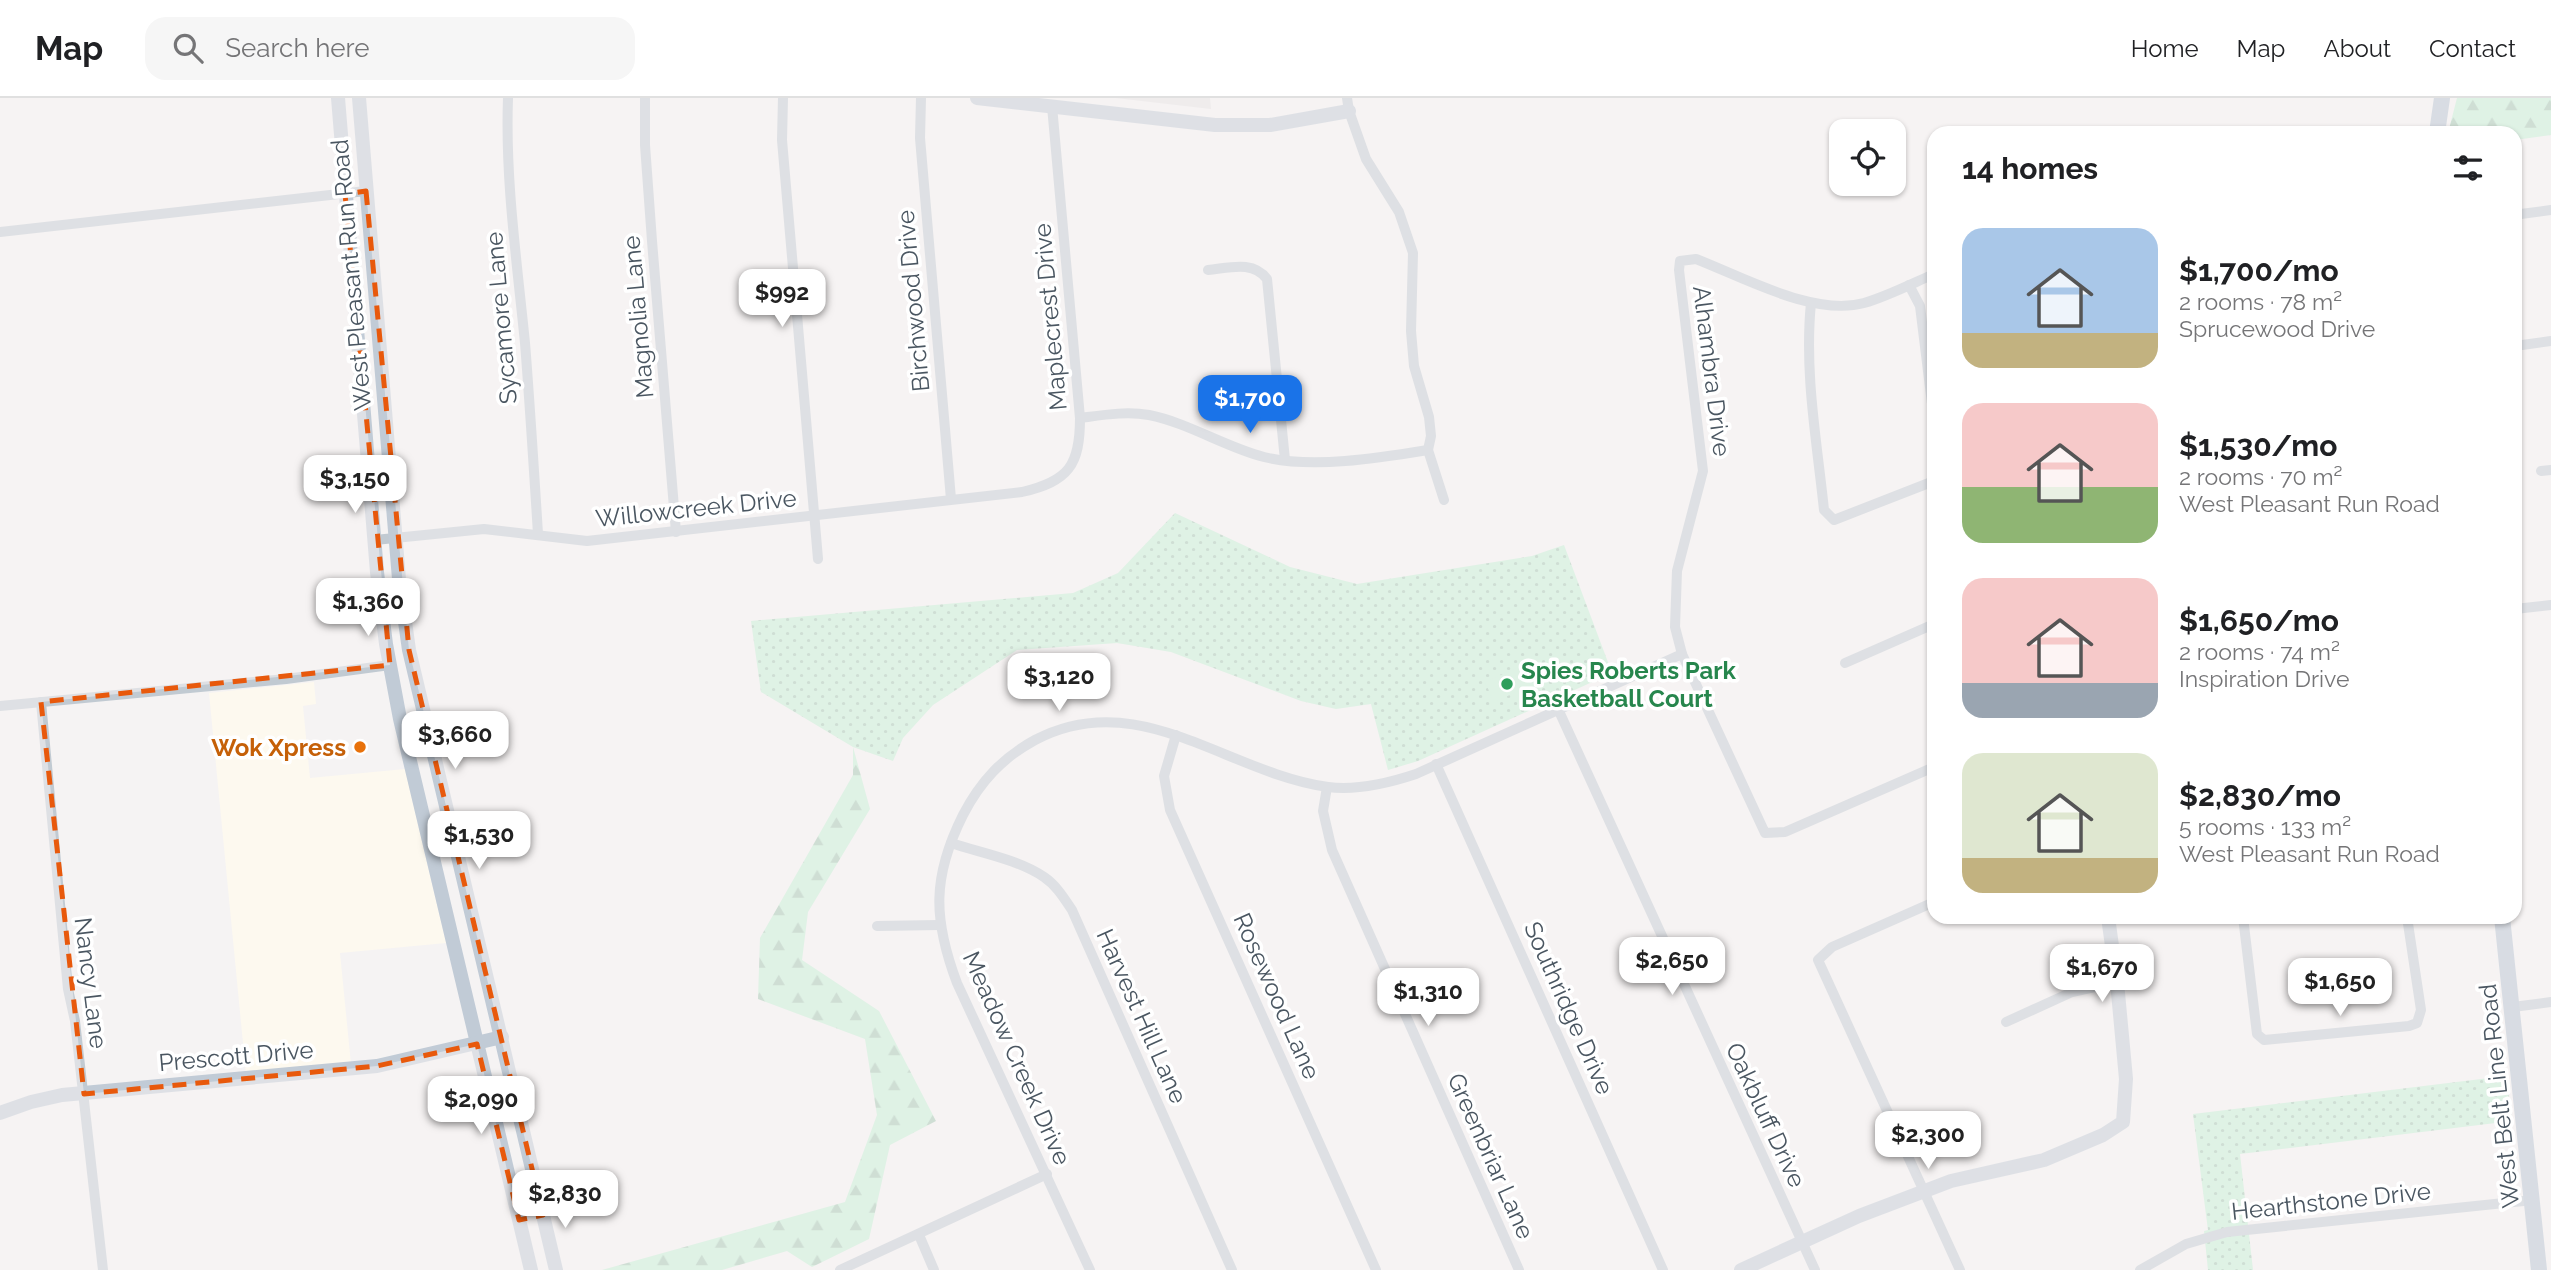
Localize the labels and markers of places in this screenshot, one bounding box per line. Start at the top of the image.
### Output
pin: $992 [741,270,823,329]
pin: $1,700 [1193,376,1307,435]
pin: $3,150 [298,456,412,515]
pin: $1,360 [311,578,425,638]
pin: $3,120 [1002,654,1116,713]
place label: Spies Roberts Park Basketball Court [1521,656,1737,713]
marker: Spies Roberts Park Basketball Court [1499,676,1515,692]
pin: $3,660 [398,712,512,771]
place label: Wok Xpress [211,733,346,762]
marker: Wok Xpress [352,739,368,755]
pin: $1,530 [422,812,536,871]
pin: $2,650 [1615,937,1729,997]
pin: $1,670 [2045,944,2159,1004]
pin: $1,650 [2283,958,2397,1018]
pin: $1,310 [1371,968,1485,1028]
pin: $2,090 [424,1076,538,1136]
pin: $2,300 [1871,1112,1985,1171]
pin: $2,830 [508,1170,622,1230]

